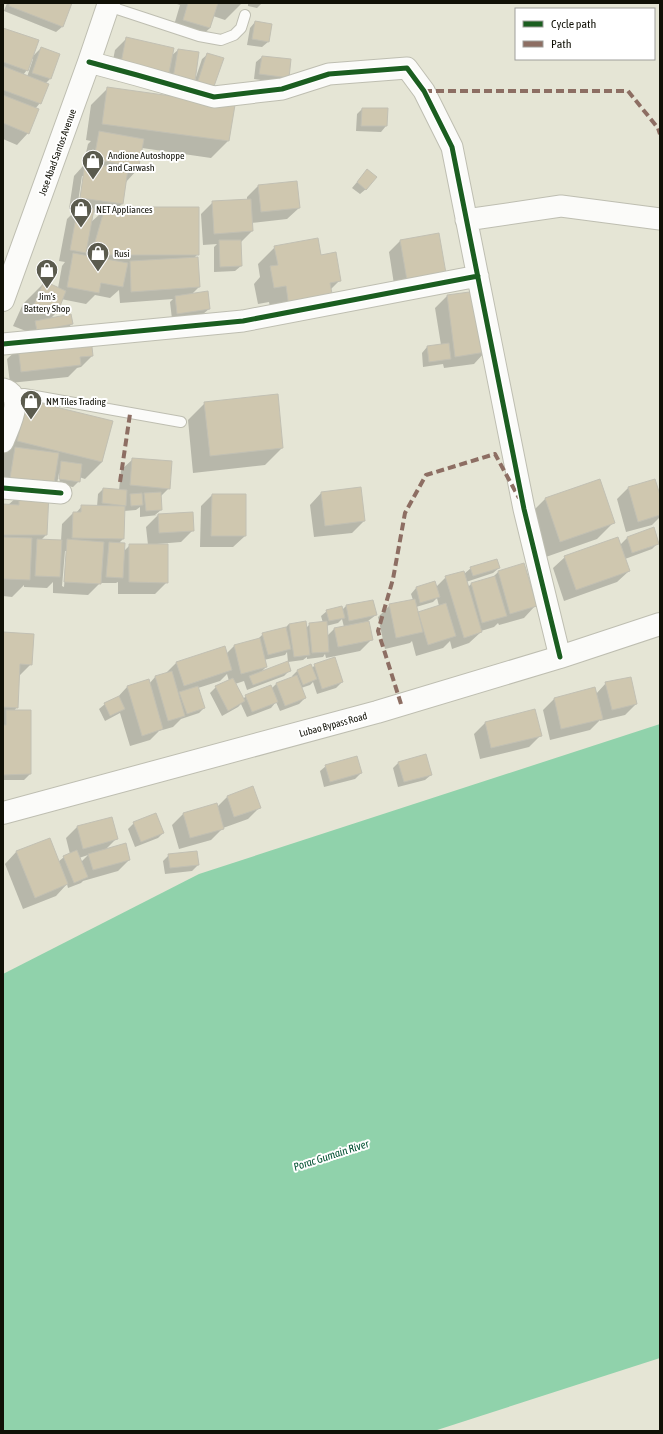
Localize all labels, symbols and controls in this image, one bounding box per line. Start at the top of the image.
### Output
legend [515,8,655,60]
text: Cycle path [551,17,596,31]
text: Path [551,37,572,51]
street label: Jose Abad Santos Avenue [37,107,78,197]
shop icon: Andione Autoshoppe and Carwash [80,148,106,181]
place label: Andione Autoshoppe and Carwash [108,150,185,173]
shop icon: NET Appliances [68,196,94,229]
place label: NET Appliances [96,204,153,215]
shop icon: Rusi [85,240,111,273]
place label: Rusi [114,248,130,259]
shop icon: Jim's Battery Shop [34,257,60,290]
place label: Jim's Battery Shop [24,291,71,314]
shop icon: NM Tiles Trading [18,388,44,421]
place label: NM Tiles Trading [46,396,107,407]
street label: Lubao Bypass Road [298,710,369,739]
water label: Porac Gumain River [292,1137,371,1173]

